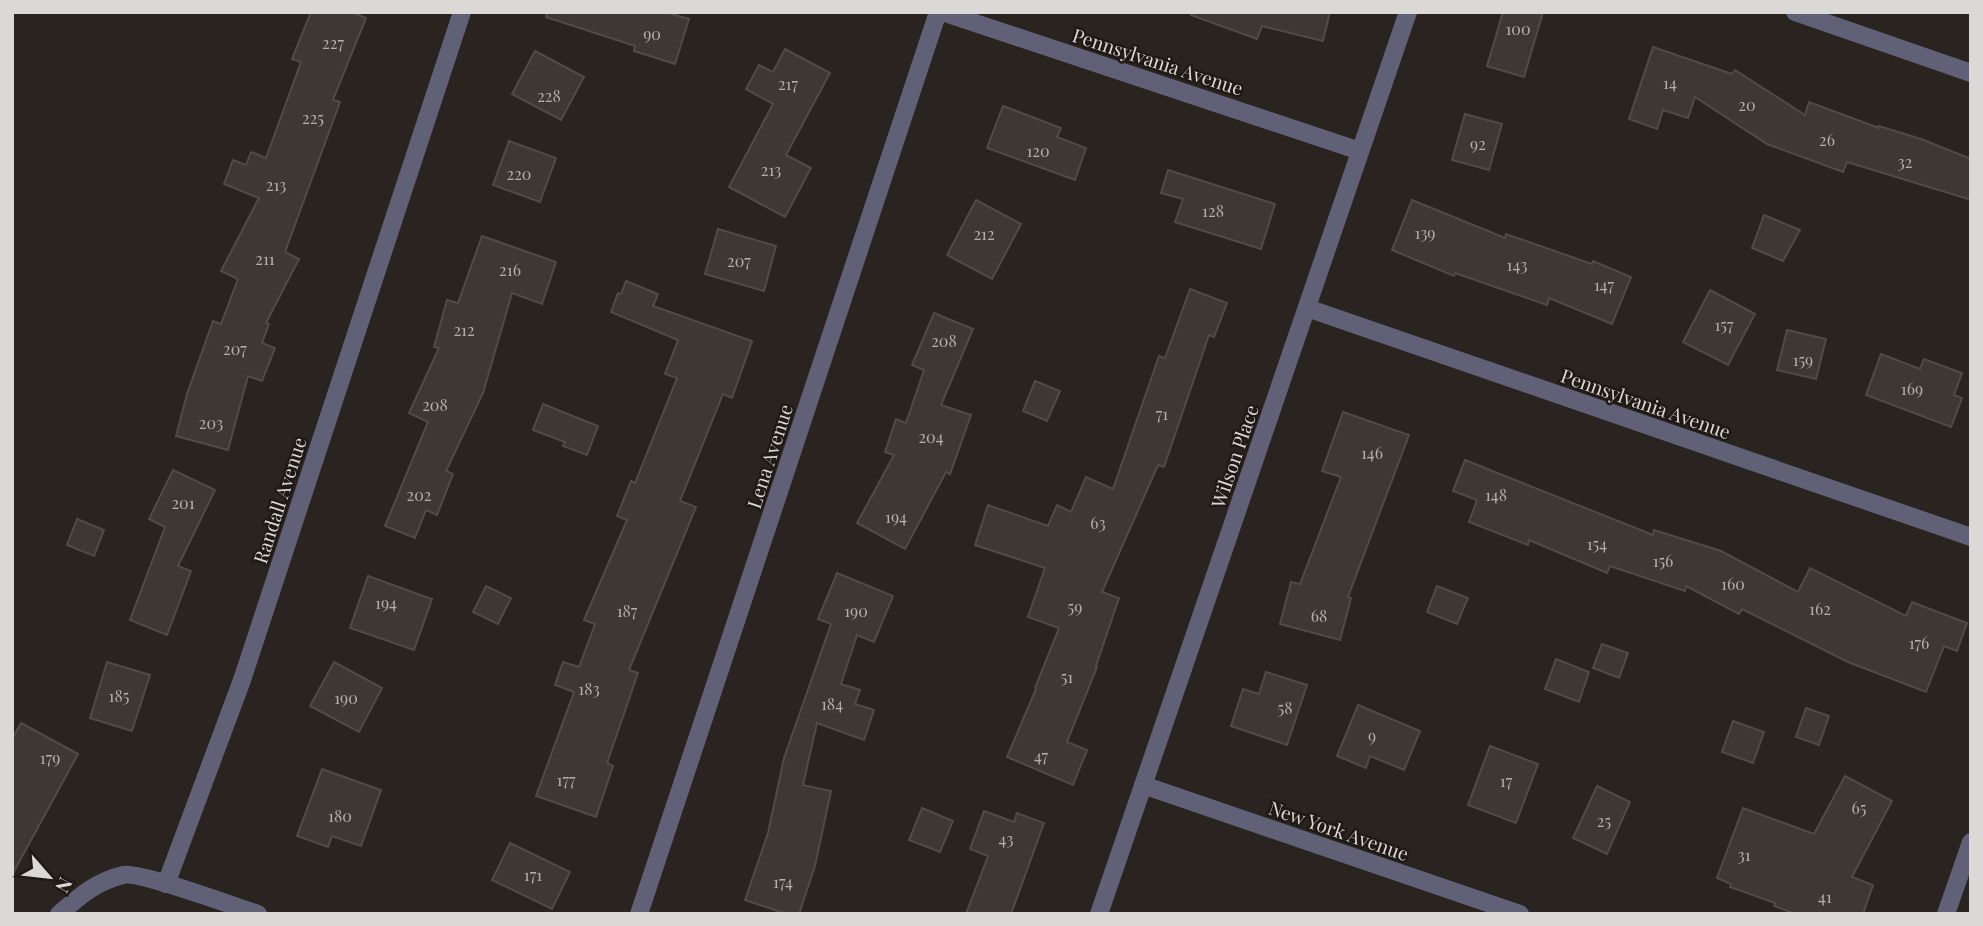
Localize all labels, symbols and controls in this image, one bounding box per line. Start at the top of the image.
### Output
house number: 100 [1505,18,1531,39]
street label: Pennsylvania Avenue [1069,21,1247,101]
house number: 90 [643,23,661,44]
house number: 227 [322,32,344,53]
house number: 14 [1663,72,1677,93]
house number: 217 [778,73,799,94]
house number: 228 [537,85,561,106]
house number: 20 [1738,94,1756,115]
house number: 225 [302,107,324,128]
house number: 26 [1819,129,1835,150]
house number: 92 [1470,133,1486,154]
house number: 120 [1026,140,1050,161]
house number: 32 [1898,151,1912,172]
house number: 213 [761,159,781,180]
house number: 220 [507,163,531,184]
house number: 213 [266,174,286,195]
house number: 128 [1202,200,1224,221]
house number: 139 [1414,222,1436,243]
house number: 212 [973,223,995,244]
house number: 211 [255,248,275,269]
house number: 207 [727,250,751,271]
house number: 143 [1507,254,1527,275]
house number: 216 [499,259,521,280]
house number: 147 [1594,274,1615,295]
house number: 157 [1715,314,1734,335]
house number: 212 [453,319,475,340]
house number: 208 [931,330,957,351]
house number: 207 [223,338,247,359]
house number: 159 [1793,349,1813,370]
street label: Pennsylvania Avenue [1558,362,1734,444]
house number: 169 [1901,378,1923,399]
house number: 208 [422,394,448,415]
street label: Lena Avenue [740,401,798,511]
street label: Wilson Place [1204,401,1264,512]
house number: 71 [1156,403,1168,424]
house number: 203 [199,412,223,433]
house number: 204 [918,426,944,447]
street label: Randall Avenue [246,434,312,566]
house number: 146 [1361,442,1383,463]
house number: 202 [407,484,431,505]
house number: 148 [1485,484,1507,505]
house number: 201 [171,492,195,513]
house number: 194 [885,506,907,527]
house number: 63 [1090,512,1106,533]
house number: 154 [1587,533,1607,554]
house number: 156 [1653,550,1673,571]
house number: 160 [1721,573,1745,594]
house number: 194 [375,592,397,613]
house number: 59 [1068,596,1082,617]
house number: 162 [1809,598,1831,619]
house number: 187 [617,600,638,621]
house number: 190 [844,600,868,621]
house number: 68 [1311,605,1327,626]
house number: 176 [1909,632,1929,653]
house number: 51 [1061,666,1073,687]
house number: 183 [578,678,600,699]
house number: 185 [109,685,129,706]
house number: 190 [334,687,358,708]
house number: 184 [821,693,843,714]
house number: 58 [1278,697,1292,718]
house number: 9 [1368,725,1376,746]
house number: 47 [1034,745,1049,766]
house number: 179 [40,747,60,768]
house number: 177 [557,769,576,790]
house number: 17 [1500,770,1513,791]
street label: New York Avenue [1266,794,1412,866]
house number: 65 [1852,797,1866,818]
house number: 180 [328,805,352,826]
house number: 25 [1597,810,1611,831]
house number: 43 [999,828,1013,849]
north arrow [14,842,84,912]
house number: 31 [1737,844,1751,865]
house number: 171 [524,864,542,885]
house number: 174 [773,871,793,892]
text: N [50,873,80,898]
house number: 41 [1818,886,1832,907]

